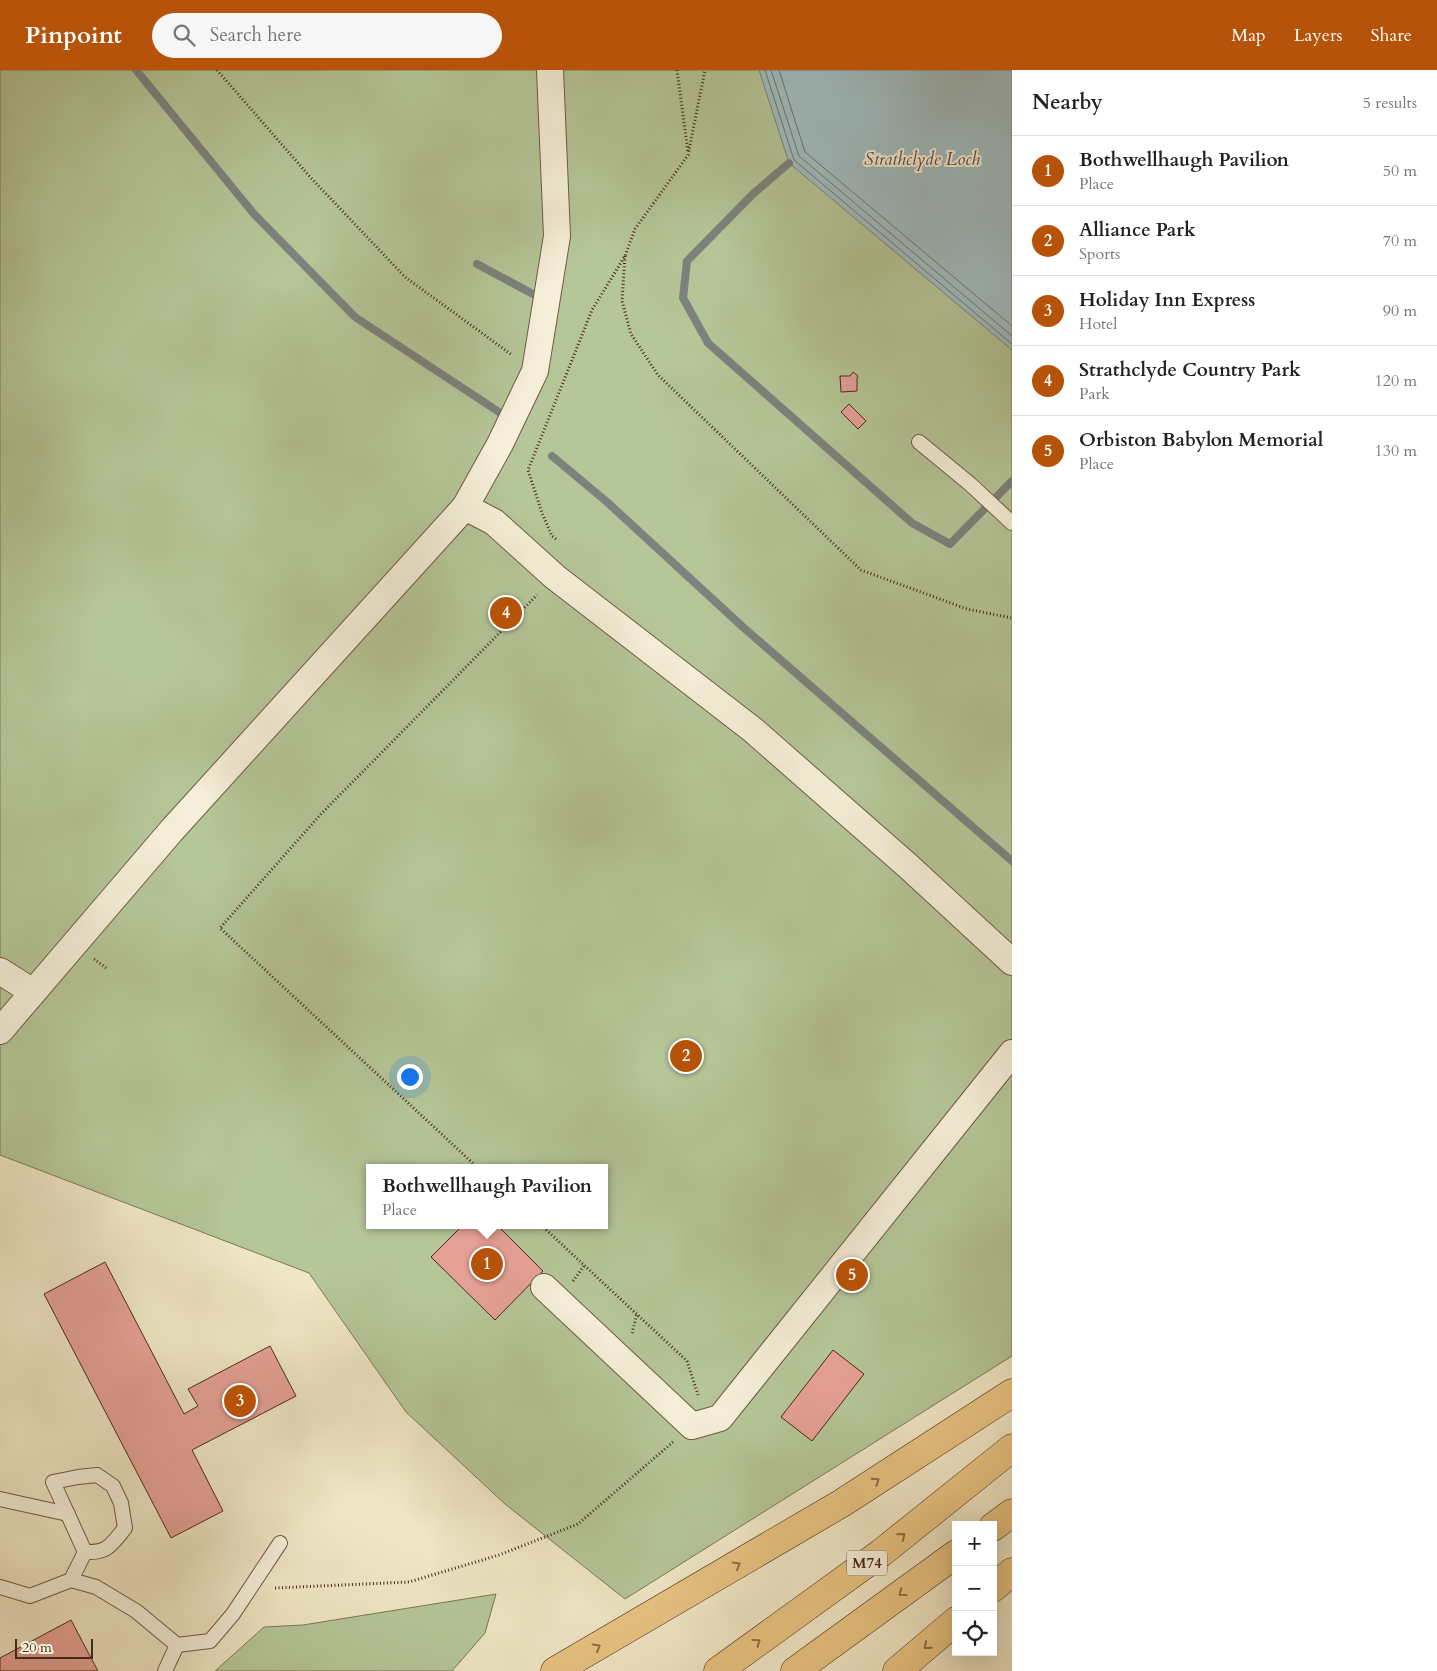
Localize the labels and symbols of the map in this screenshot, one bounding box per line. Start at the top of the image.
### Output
water label: Strathclyde Loch [864,147,980,172]
pin: 4 [490,594,522,632]
pin: 2 [670,1037,702,1075]
your location [397,1064,423,1090]
pin: 1 [471,1245,503,1283]
pin: 5 [836,1256,868,1294]
pin: 3 [224,1382,256,1420]
one-way arrow [871,1478,880,1487]
one-way arrow [896,1533,906,1542]
road number: M74 [847,1550,887,1576]
one-way arrow [732,1561,741,1571]
one-way arrow [898,1587,908,1596]
scale bar [15,1636,92,1659]
one-way arrow [751,1640,760,1648]
one-way arrow [923,1640,932,1649]
one-way arrow [591,1643,600,1653]

